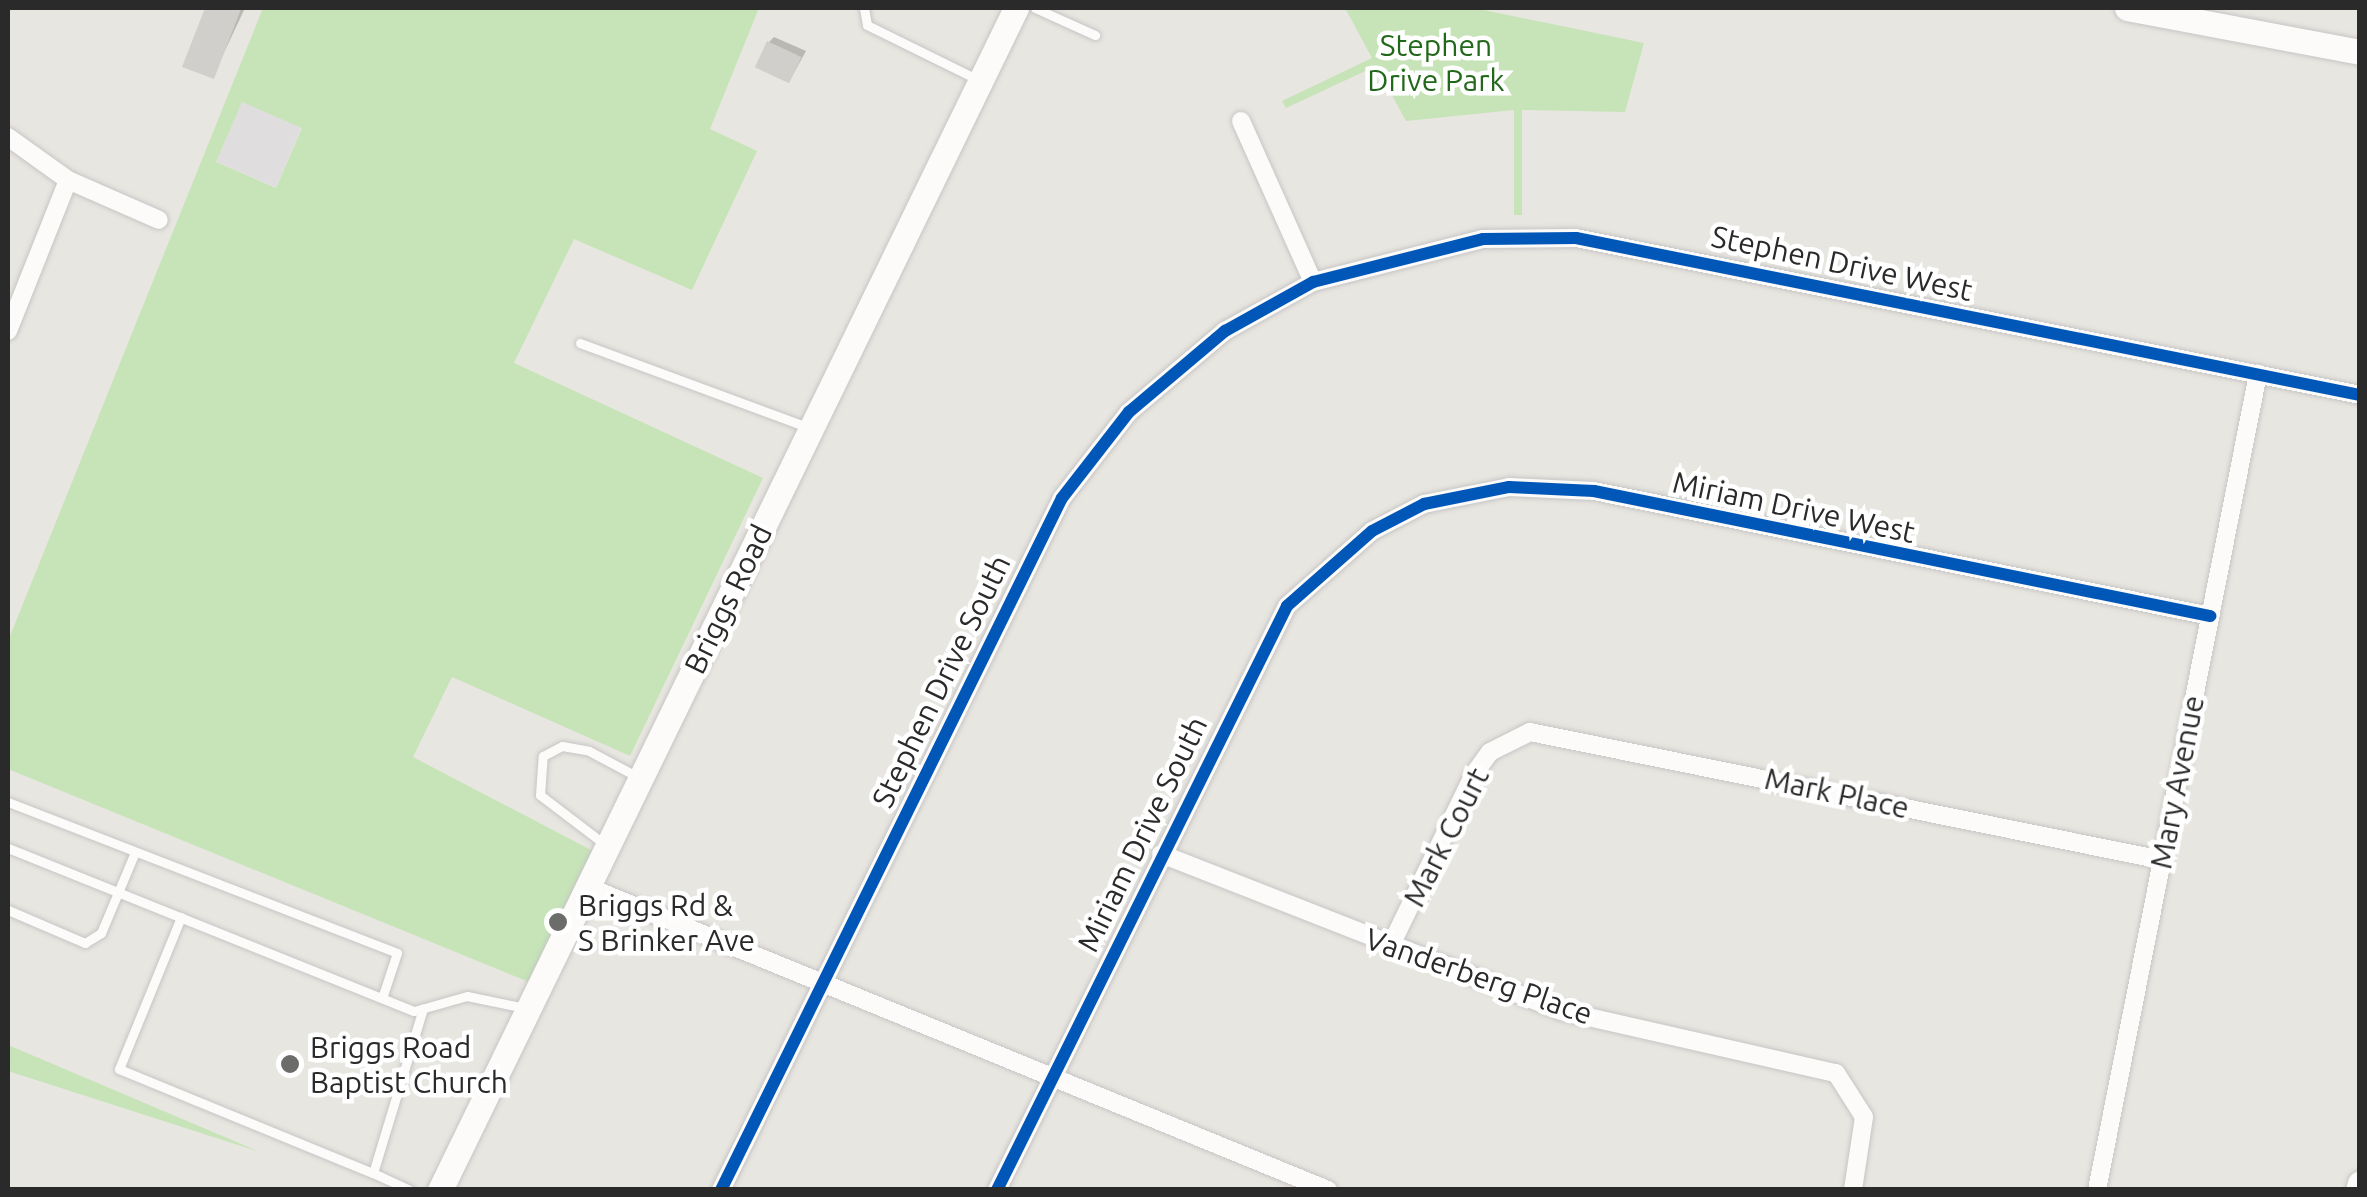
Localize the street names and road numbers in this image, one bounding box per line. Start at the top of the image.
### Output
street label: Stephen Drive West [1708,218,1976,308]
street label: Miriam Drive West [1670,464,1918,550]
street label: Briggs Road [676,519,780,679]
street label: Stephen Drive South [864,549,1018,813]
street label: Mary Avenue [2143,692,2211,872]
street label: Miriam Drive South [1069,710,1215,958]
street label: Mark Place [1762,760,1912,826]
street label: Mark Court [1396,762,1496,912]
street label: Vanderberg Place [1361,920,1597,1032]

